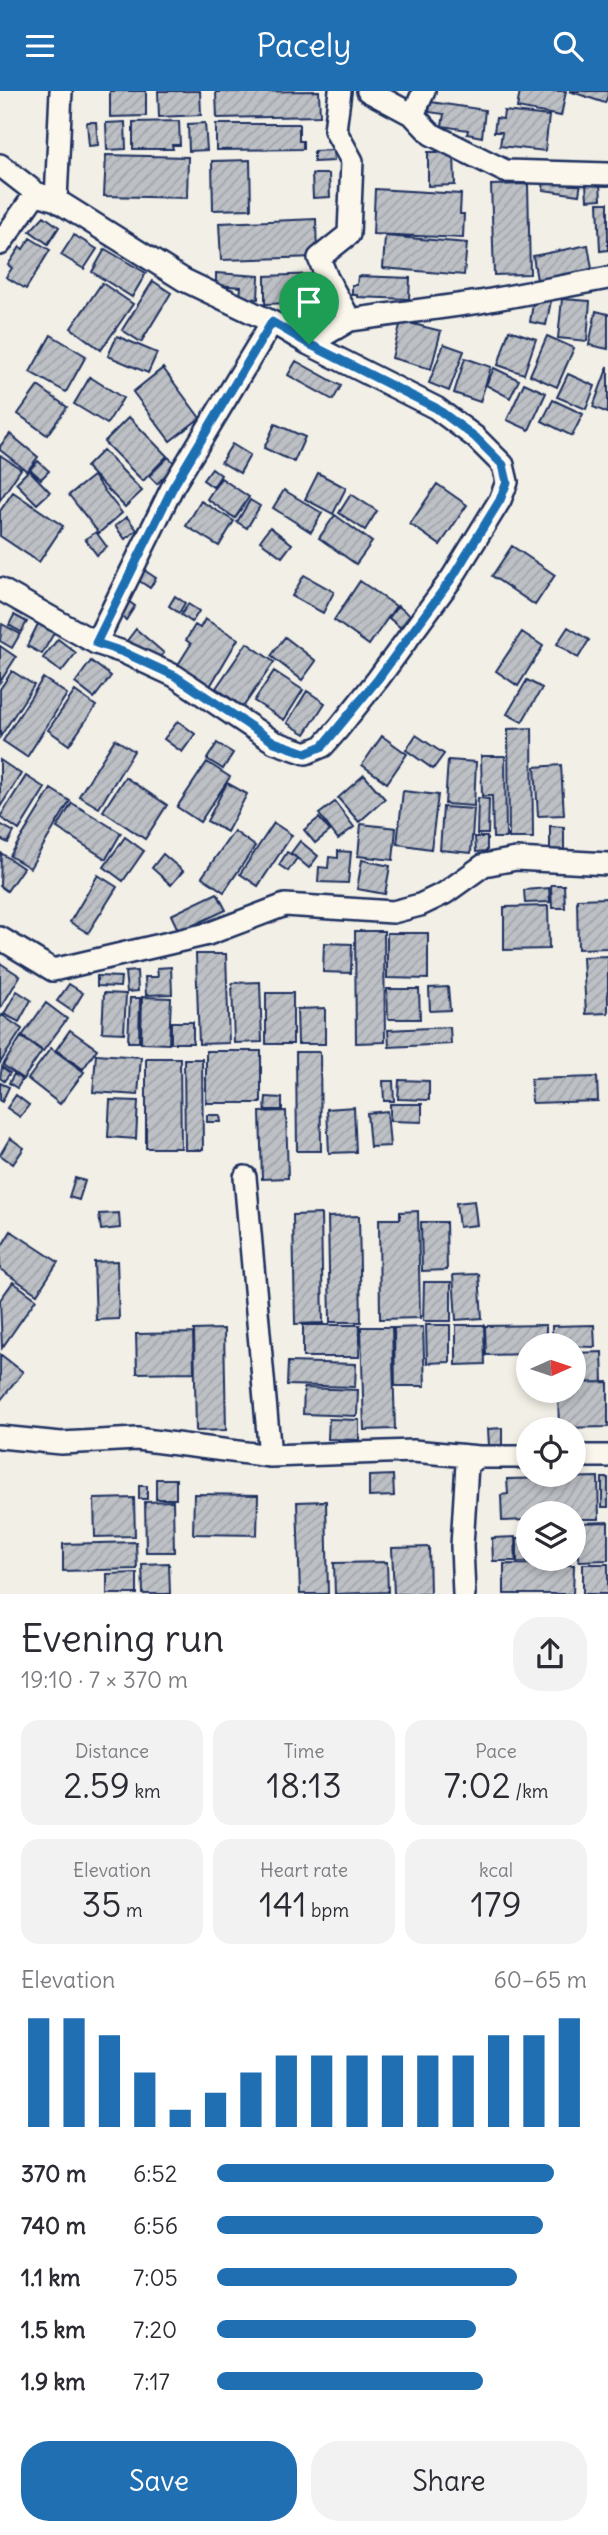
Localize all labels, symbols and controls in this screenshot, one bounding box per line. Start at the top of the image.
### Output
text: Pacely [257,25,351,66]
icon: menu [21,27,59,65]
icon: search [549,27,587,65]
pin [279,272,339,344]
icon: arrive [290,283,328,321]
north arrow [516,1333,586,1403]
map controls [516,1333,586,1571]
button: locate [516,1417,586,1487]
button: layers [516,1501,586,1571]
text: Evening run [21,1615,224,1662]
button: share [513,1617,587,1691]
text: 19:10 · 7 × 370 m [21,1665,188,1694]
text: Distance [75,1739,149,1763]
text: Time [283,1739,325,1763]
text: Pace [475,1739,517,1763]
text: 2.59 [63,1763,130,1807]
text: 18:13 [266,1763,342,1807]
text: 7:02 [443,1763,511,1807]
text: km [130,1779,161,1803]
text: /km [511,1779,549,1803]
text: Elevation [73,1858,151,1882]
text: Heart rate [260,1858,348,1882]
text: kcal [479,1858,513,1882]
text: 35 [81,1882,121,1926]
text: 141 [259,1882,307,1926]
text: 179 [470,1882,522,1926]
text: m [121,1898,143,1922]
text: bpm [307,1898,349,1922]
text: Elevation [21,1965,115,1994]
text: 60–65 m [493,1965,587,1994]
text: 370 m [21,2159,86,2188]
text: 6:52 [133,2159,177,2188]
text: 740 m [21,2211,86,2240]
text: 6:56 [133,2211,178,2240]
text: 1.1 km [21,2263,80,2292]
text: 7:05 [133,2263,178,2292]
text: 1.5 km [21,2315,86,2344]
text: 7:20 [133,2315,177,2344]
text: 1.9 km [21,2367,86,2396]
text: 7:17 [133,2367,170,2396]
button: Save [21,2441,297,2521]
button: Share [311,2441,587,2521]

